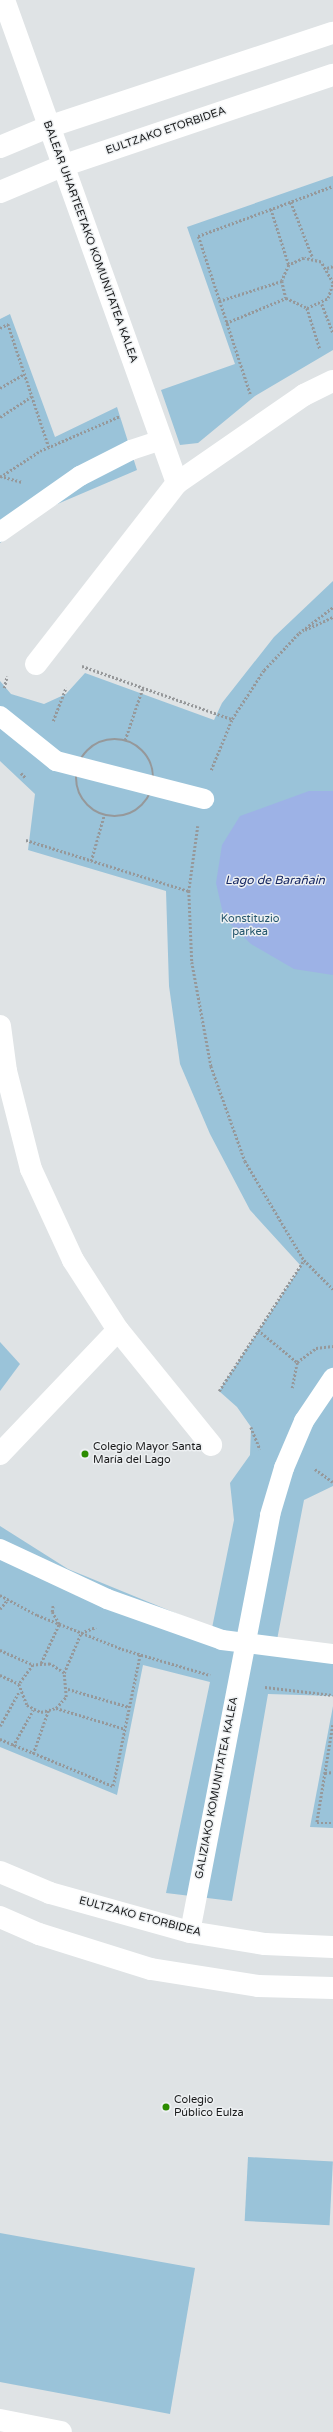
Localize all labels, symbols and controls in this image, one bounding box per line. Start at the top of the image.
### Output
street label: EULTZAKO ETORBIDEA [104,104,228,158]
street label: BALEAR UHARTEETAKO KOMUNITATEA KALEA [40,119,140,365]
water label: Lago de Barañain [225,874,325,888]
park label: Konstituzio parkea [221,913,279,939]
place label: Colegio Mayor Santa María del Lago [93,1441,202,1467]
marker: Colegio Mayor Santa María del Lago [80,1449,90,1459]
street label: GALIZIAKO KOMUNITATEA KALEA [193,1696,241,1880]
street label: EULTZAKO ETORBIDEA [77,1894,203,1940]
place label: Colegio Público Eulza [174,2094,244,2120]
marker: Colegio Público Eulza [161,2102,171,2112]

